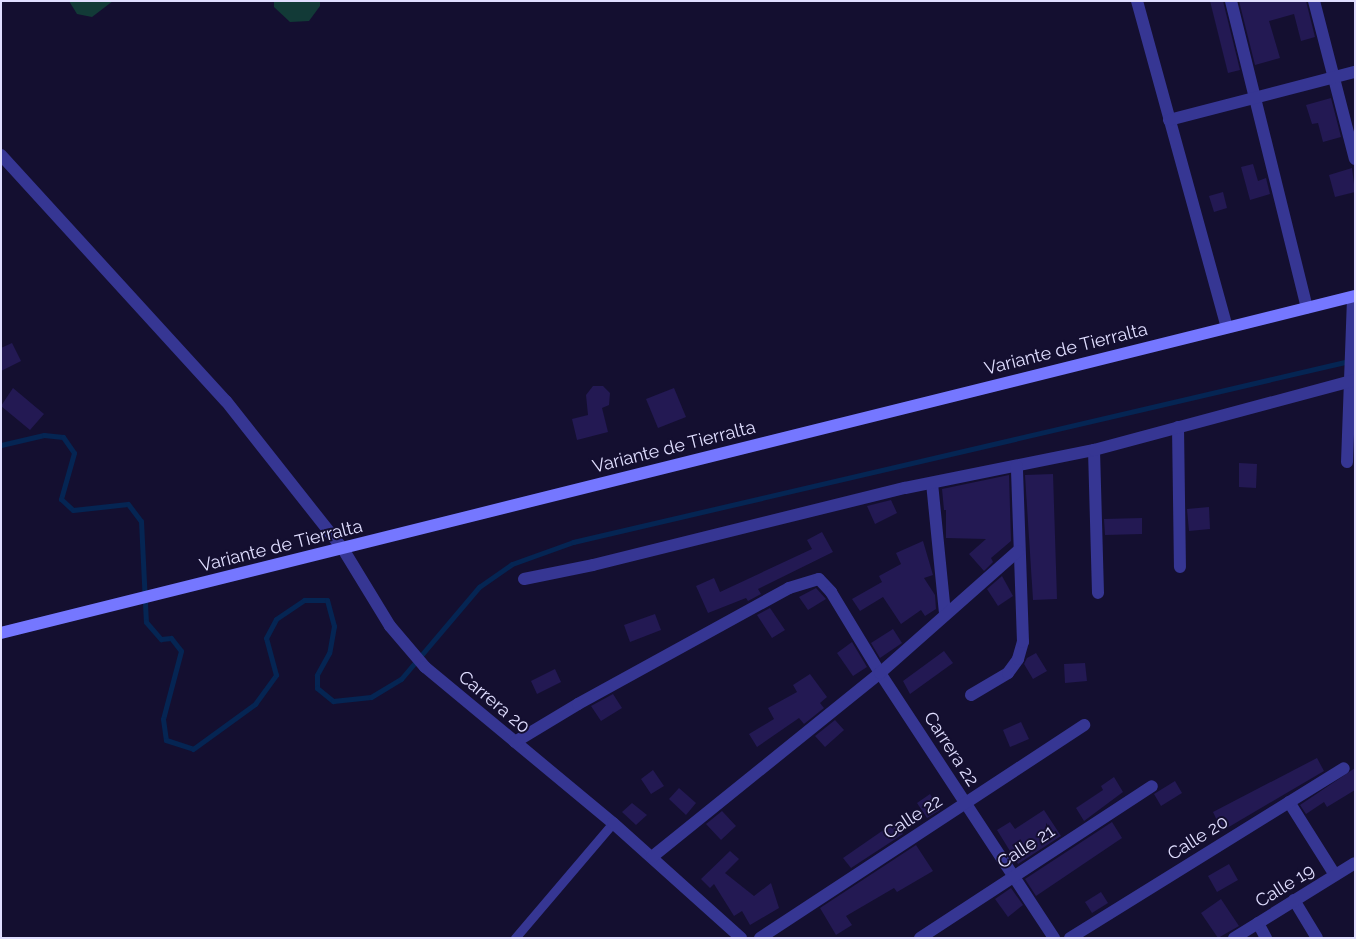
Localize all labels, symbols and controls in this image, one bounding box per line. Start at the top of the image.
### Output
street label: Variante de Tierralta [982,318,1150,380]
street label: Variante de Tierralta [590,416,758,478]
street label: Variante de Tierralta [197,515,365,577]
street label: Carrera 20 [454,666,534,738]
street label: Carrera 22 [919,708,983,790]
street label: Calle 22 [879,790,947,844]
street label: Calle 20 [1164,811,1232,865]
street label: Calle 21 [993,820,1059,874]
street label: Calle 19 [1252,860,1318,912]

